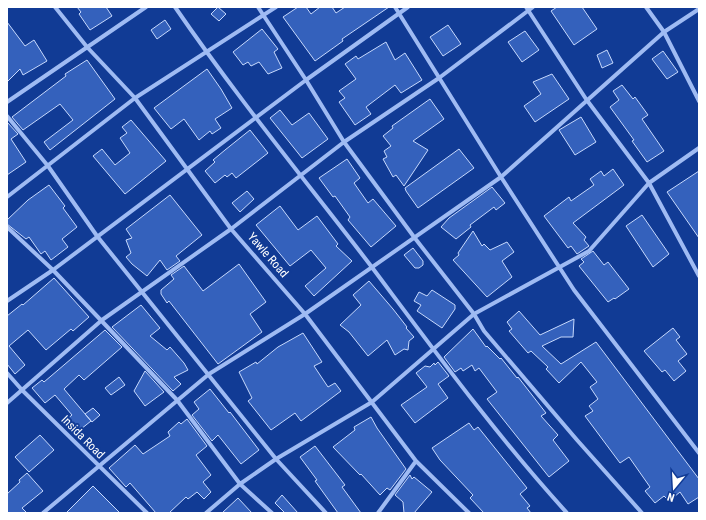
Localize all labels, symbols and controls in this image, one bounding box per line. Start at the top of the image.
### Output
street label: Yawle Road [245,230,291,280]
street label: Insida Road [58,412,108,462]
north arrow [654,468,694,508]
text: N [666,490,676,504]

